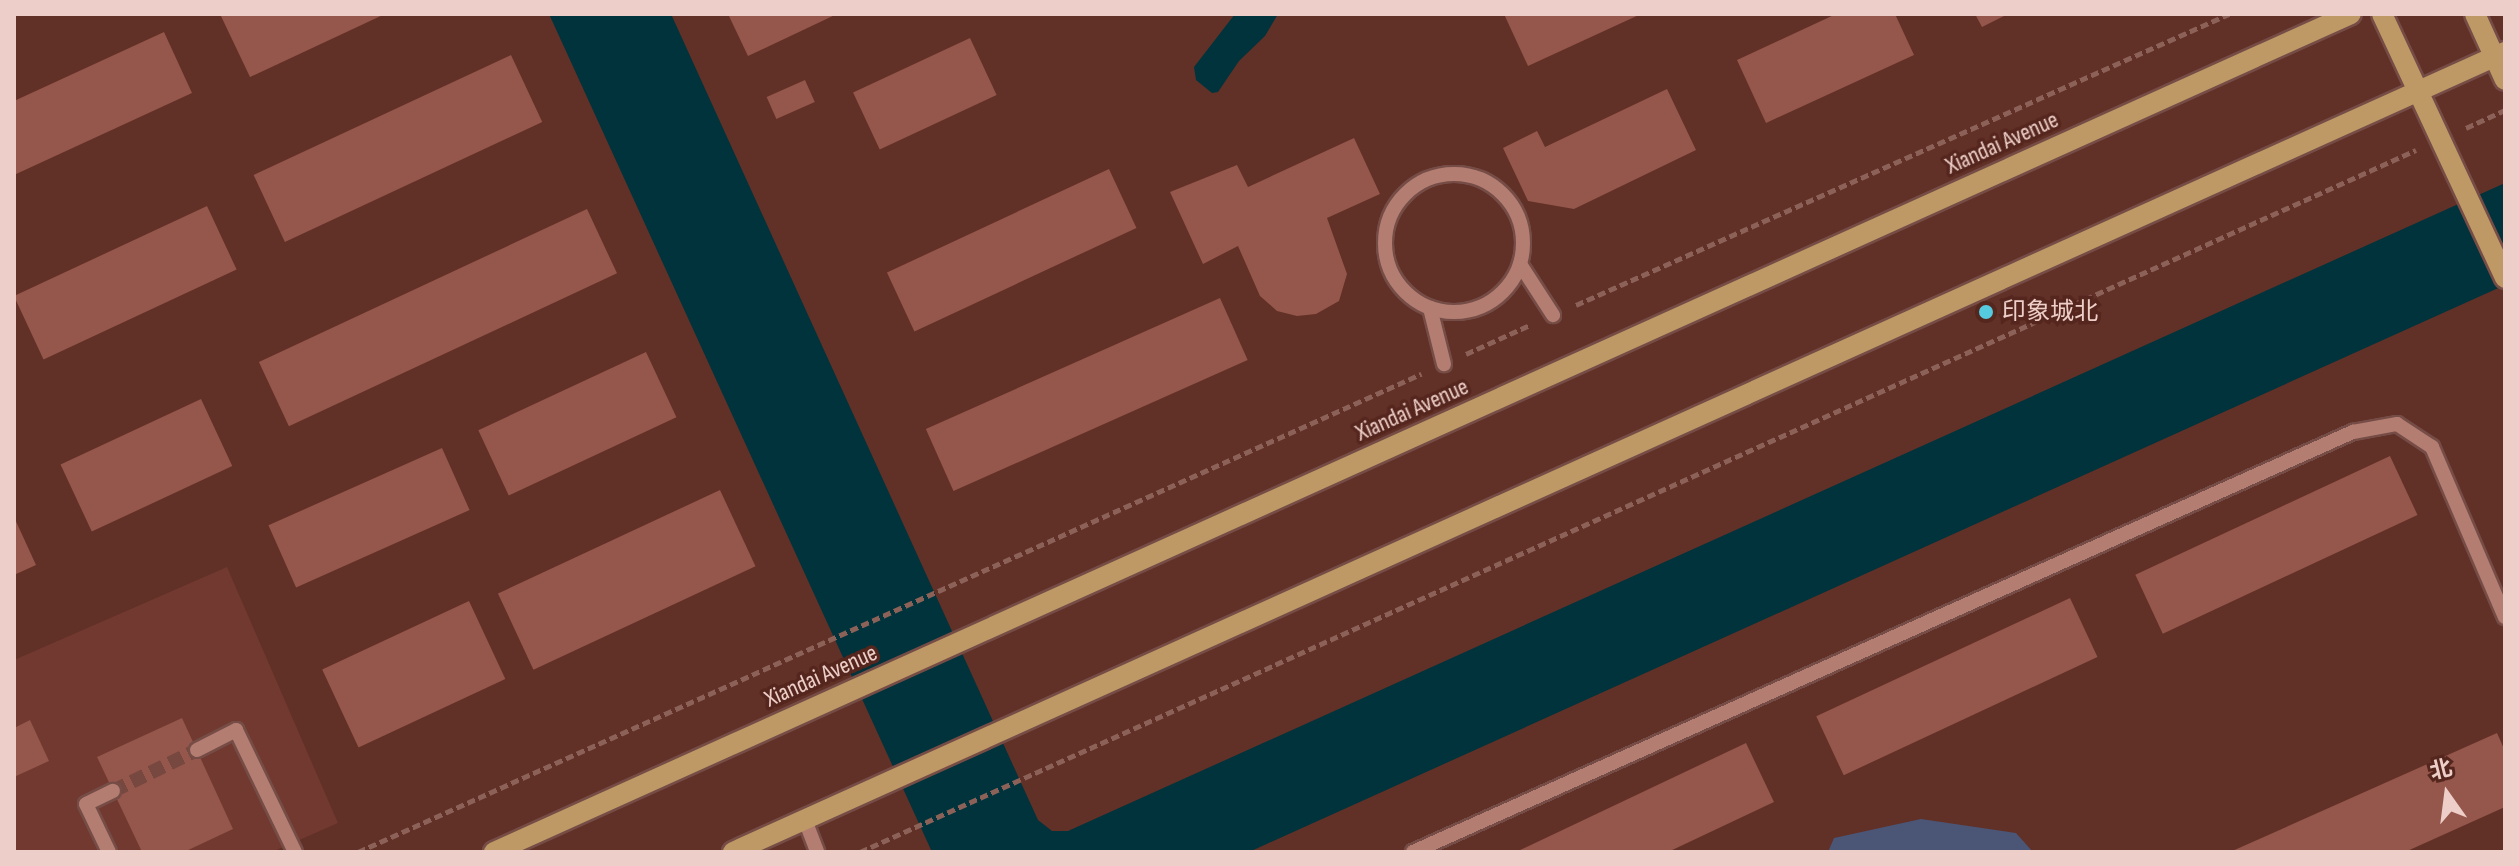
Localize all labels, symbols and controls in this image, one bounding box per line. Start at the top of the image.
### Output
street label: Xiandai Avenue [1941,105,2063,181]
place label: 印象城北 [2002,298,2098,326]
marker: 印象城北 [1977,303,1995,321]
street label: Xiandai Avenue [1351,372,1473,448]
street label: Xiandai Avenue [760,638,882,714]
north arrow [2407,754,2487,834]
text: 北 [2427,754,2455,786]

